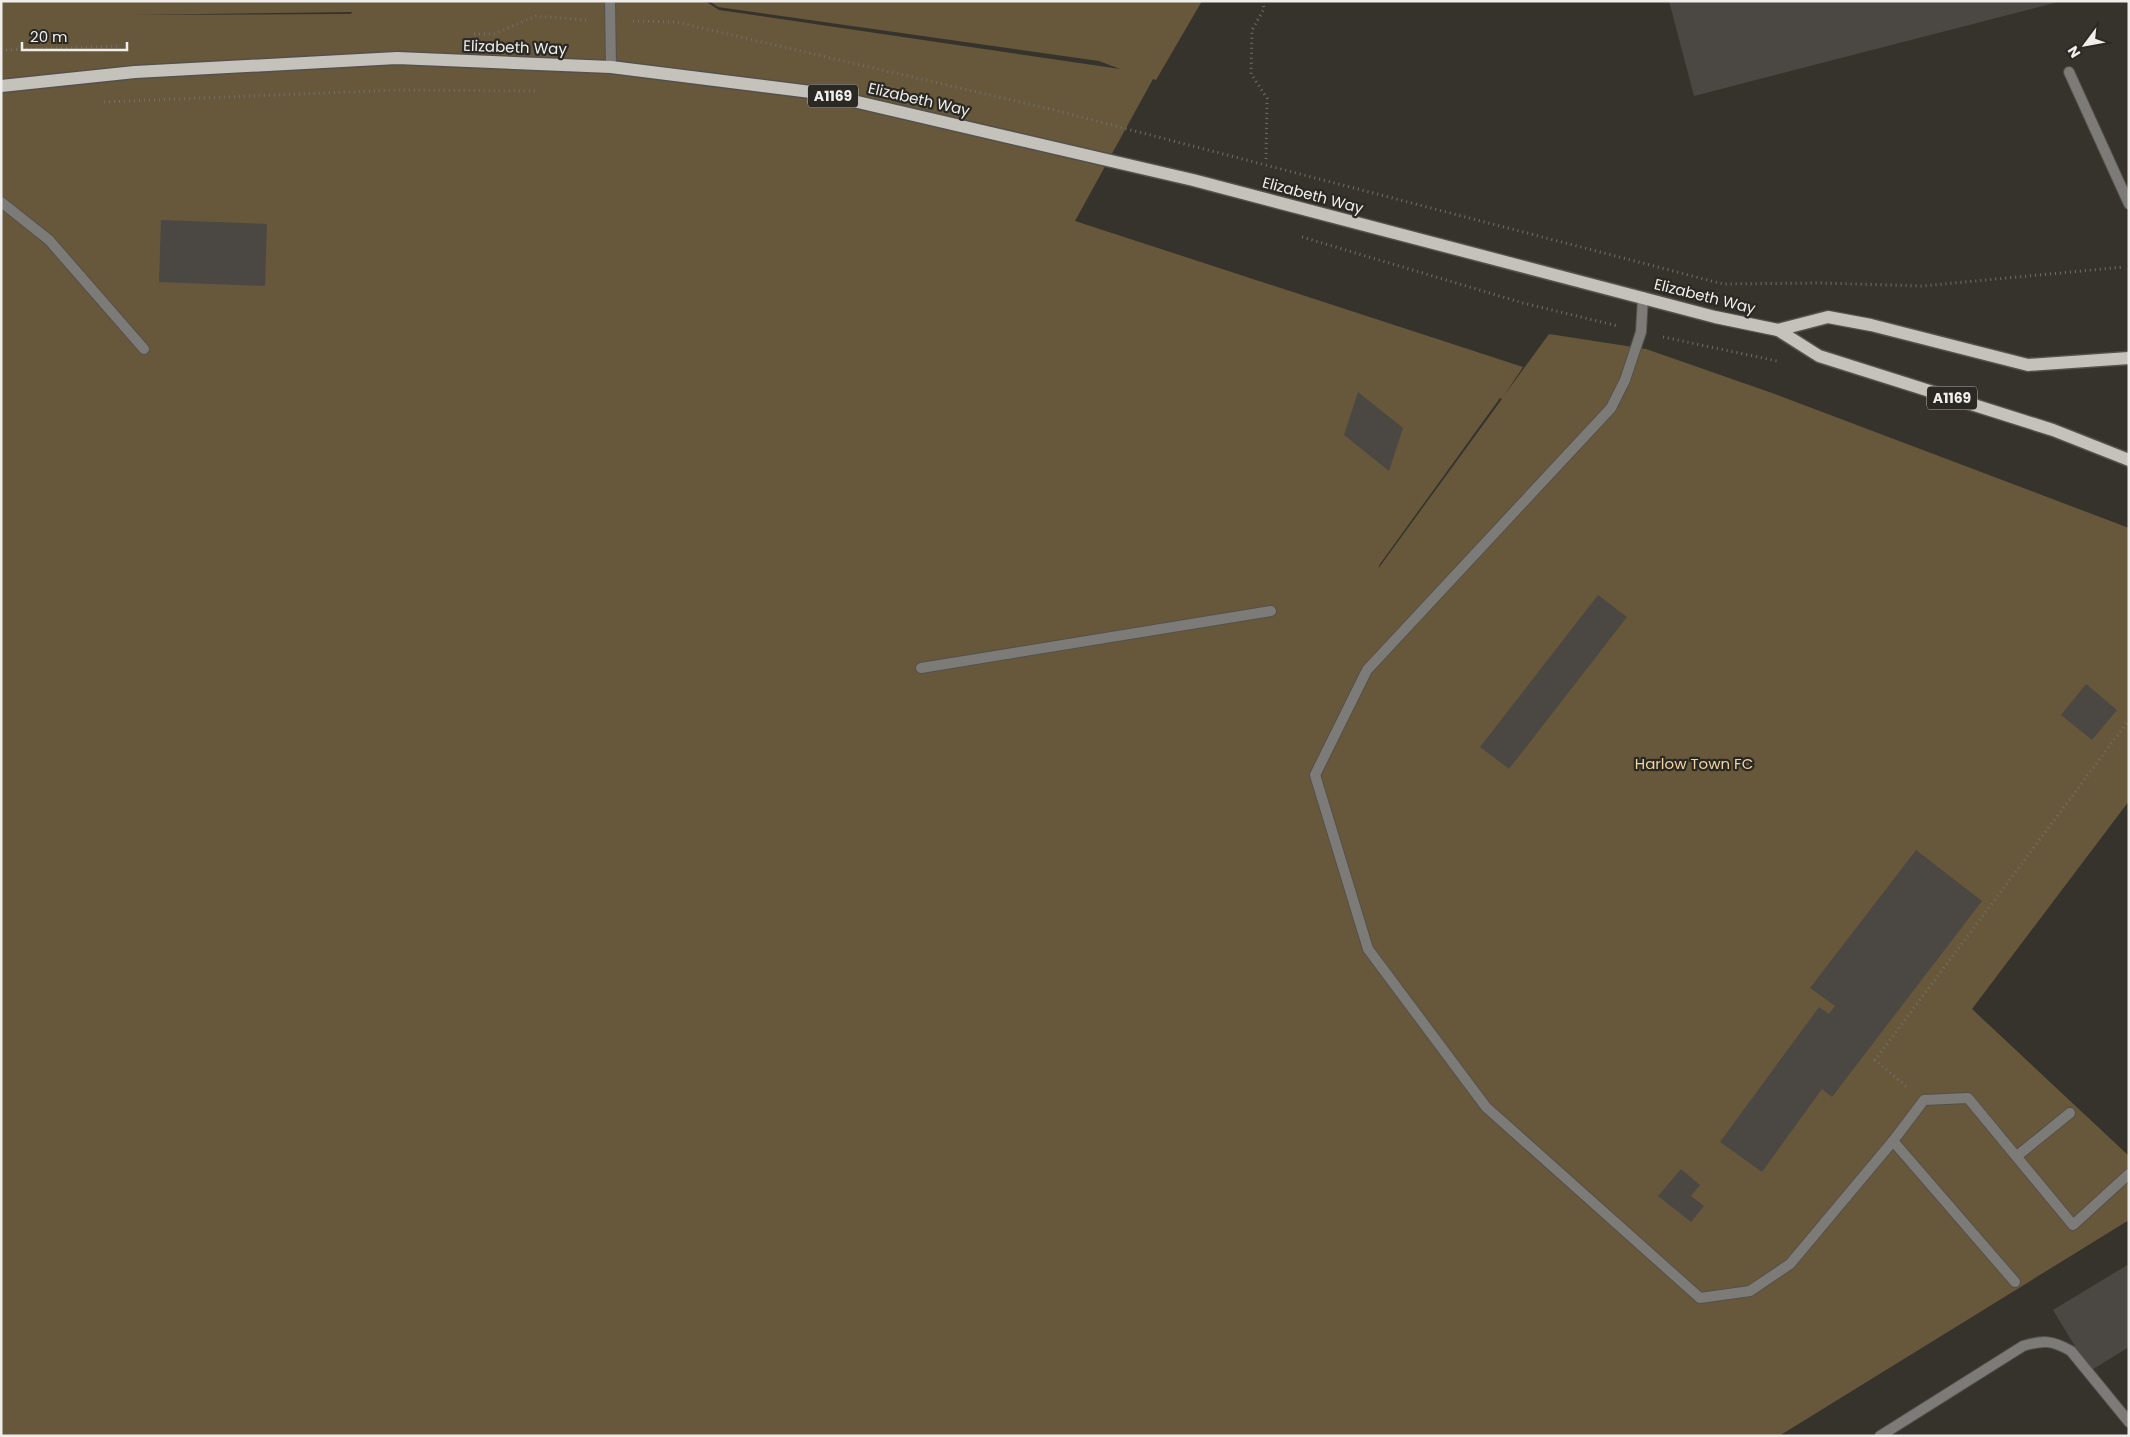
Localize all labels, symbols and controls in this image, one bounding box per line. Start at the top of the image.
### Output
scale bar [22,20,128,52]
north arrow [2060,20,2110,70]
text: 20 m [30,26,68,47]
street label: Elizabeth Way [463,35,568,59]
text: N [2063,42,2085,62]
street label: Elizabeth Way [866,77,972,121]
road number: A1169 [808,84,858,108]
street label: Elizabeth Way [1260,171,1366,219]
street label: Elizabeth Way [1652,273,1758,319]
road number: A1169 [1927,386,1977,409]
park label: Harlow Town FC [1635,753,1753,774]

